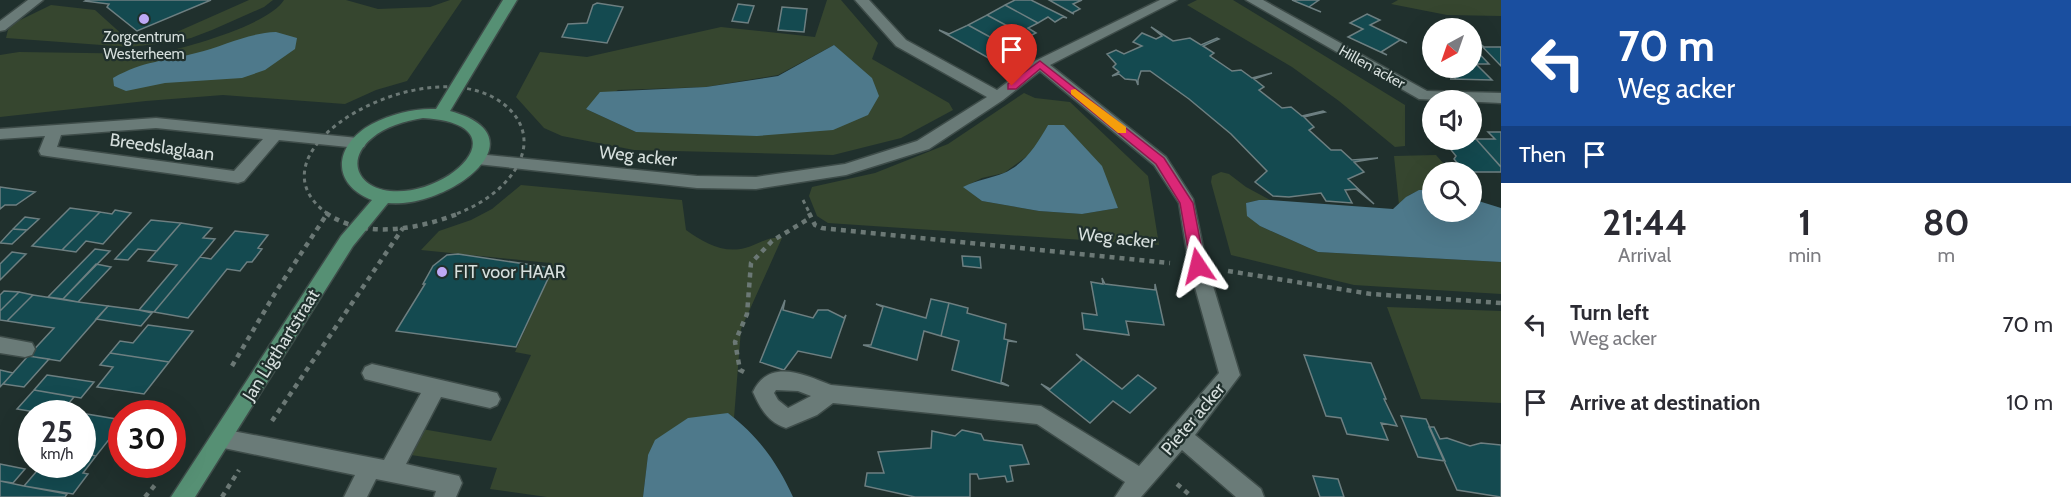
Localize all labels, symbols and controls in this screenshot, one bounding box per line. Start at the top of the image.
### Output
marker: Zorgcentrum Westerheem [137,12,151,26]
north arrow [1422,18,1482,78]
map controls [1422,18,1482,222]
text: 70 m [1618,20,1715,72]
pin [986,24,1037,86]
icon: left [1519,24,1597,102]
place label: Zorgcentrum Westerheem [103,28,185,63]
icon: arrive [995,33,1028,66]
street label: Hillen acker [1336,41,1408,93]
text: Weg acker [1618,72,1735,105]
button: sound [1422,90,1482,150]
street label: Breedslaglaan [108,129,216,165]
icon: arrive [1578,138,1611,171]
street label: Weg acker [598,141,678,171]
text: Then [1519,141,1566,168]
button: search [1422,162,1482,222]
text: 21:44 [1602,200,1687,244]
text: 1 [1798,200,1812,244]
text: 80 [1923,200,1970,244]
street label: Weg acker [1077,223,1157,253]
position arrow [1166,234,1230,298]
text: Arrival [1618,243,1671,267]
text: min [1788,243,1821,267]
text: m [1937,243,1955,267]
place label: FIT voor HAAR [454,261,566,283]
marker: FIT voor HAAR [435,265,449,279]
street label: Jan Ligthartstraat [237,285,324,406]
text: Turn left [1570,299,1649,326]
icon: left [1519,308,1552,341]
text: 70 m [2003,311,2053,338]
text: Weg acker [1570,326,1657,350]
street label: Pieter acker [1156,378,1230,460]
icon: arrive [1519,386,1552,419]
text: Arrive at destination [1570,389,1760,416]
text: 10 m [2006,389,2053,416]
speed limit sign: 30 [108,400,186,478]
text: 25 [41,413,73,450]
text: km/h [41,445,73,463]

